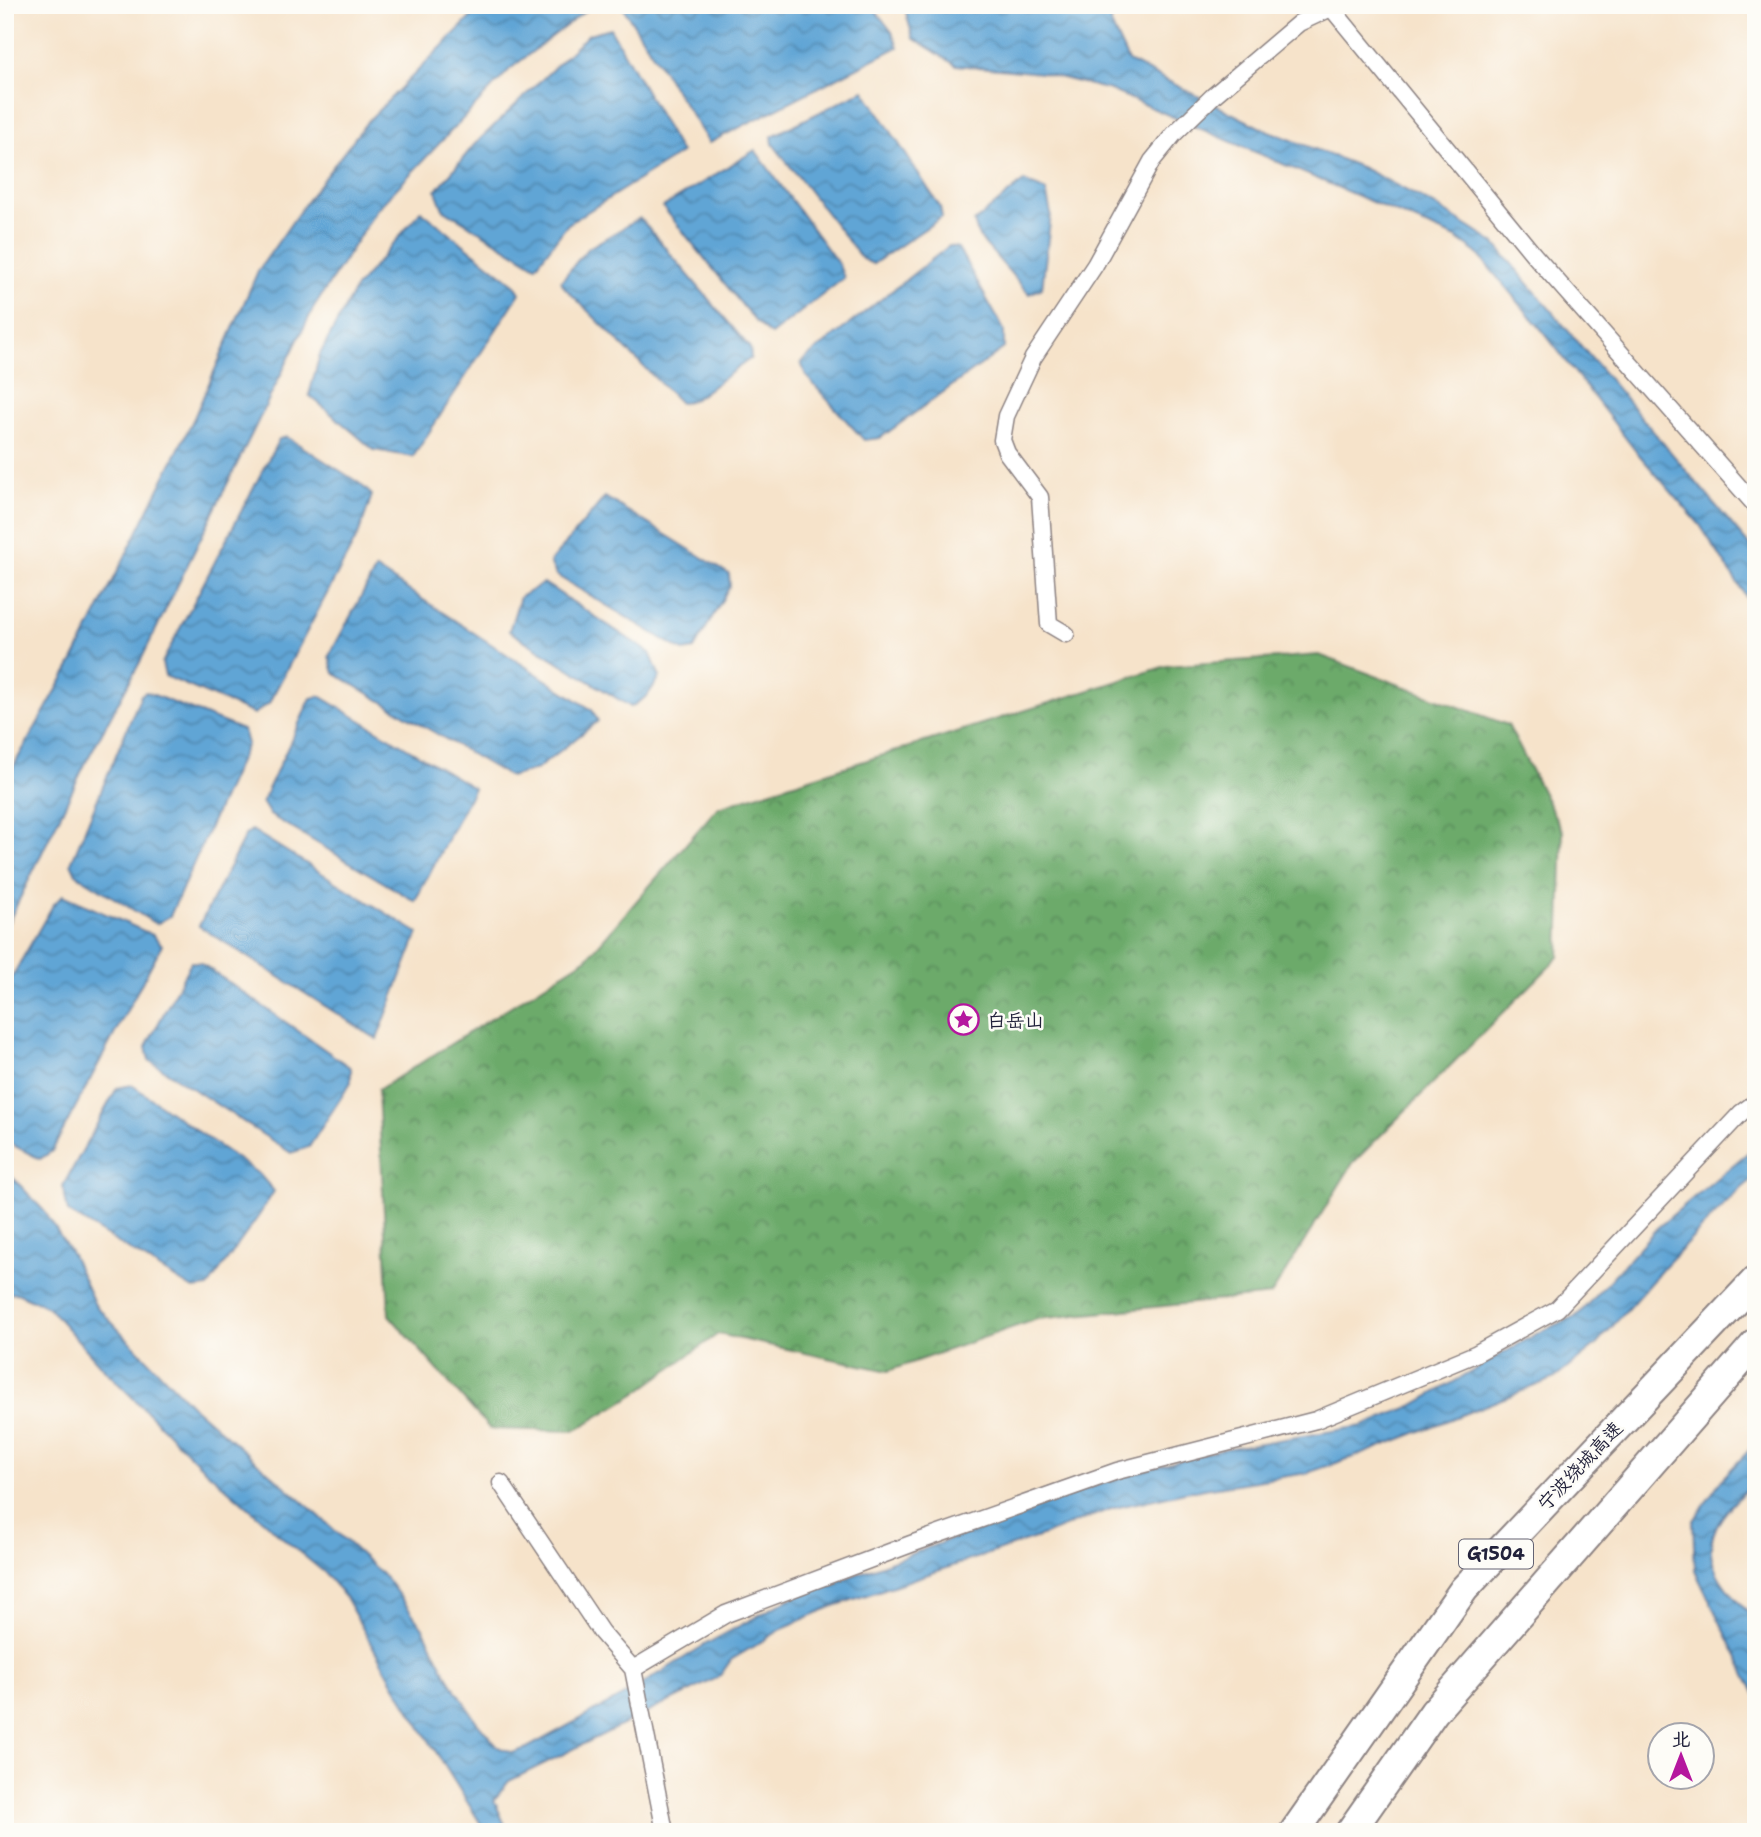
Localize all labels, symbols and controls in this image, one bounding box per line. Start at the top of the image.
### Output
place icon: 白岳山 [947,1003,981,1037]
place label: 白岳山 [987,1008,1044,1033]
street label: 宁波绕城高速 [1532,1416,1628,1516]
road number: G1504 [1459,1540,1533,1568]
north arrow [1646,1722,1716,1792]
text: 北 [1671,1727,1691,1752]

